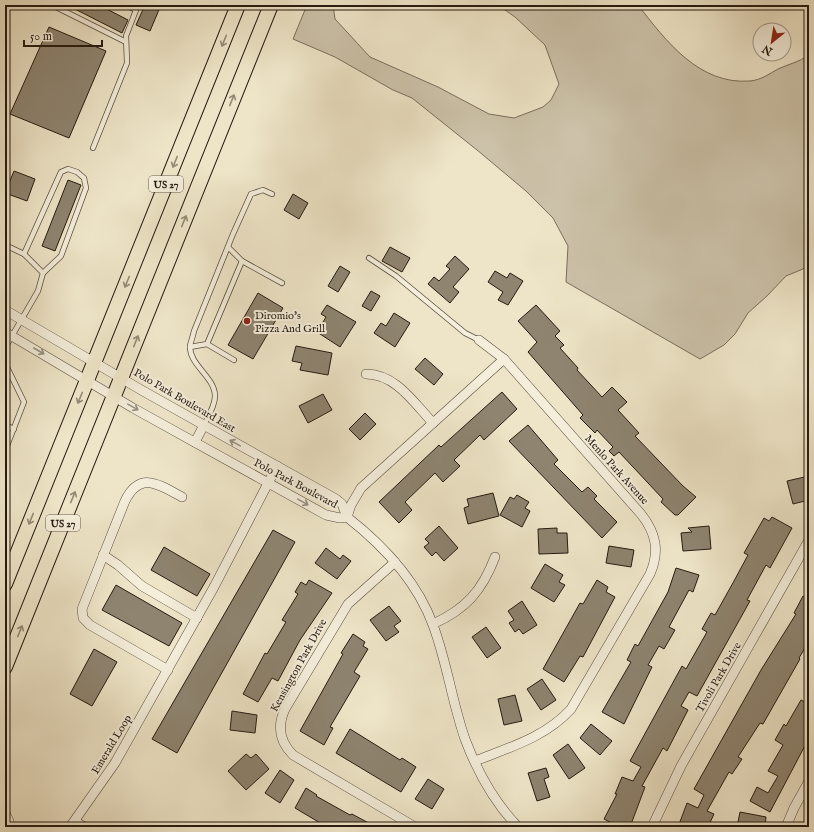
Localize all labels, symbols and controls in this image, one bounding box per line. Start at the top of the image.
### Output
scale bar [24,22,102,48]
north arrow [752,22,792,62]
text: 50 m [30,29,52,44]
one-way arrow [219,35,227,47]
text: N [759,41,776,59]
one-way arrow [229,95,237,107]
one-way arrow [171,155,179,167]
road number: US 27 [149,176,183,192]
one-way arrow [181,215,188,227]
one-way arrow [122,276,130,288]
place label: Diromio's Pizza And Grill [255,309,325,336]
marker: Diromio's Pizza And Grill [242,316,252,326]
one-way arrow [132,336,140,348]
one-way arrow [33,348,45,356]
street label: Polo Park Boulevard East [131,366,238,436]
one-way arrow [76,392,83,404]
one-way arrow [127,404,139,412]
street label: Menlo Park Avenue [581,432,651,508]
one-way arrow [229,438,241,446]
street label: Polo Park Boulevard [251,456,340,512]
one-way arrow [70,492,78,504]
one-way arrow [297,498,309,506]
one-way arrow [27,512,35,524]
road number: US 27 [46,515,80,531]
street label: Kensington Park Drive [267,616,330,715]
one-way arrow [16,626,24,638]
street label: Tivoli Park Drive [693,640,745,715]
street label: Emerald Loop [89,712,135,777]

